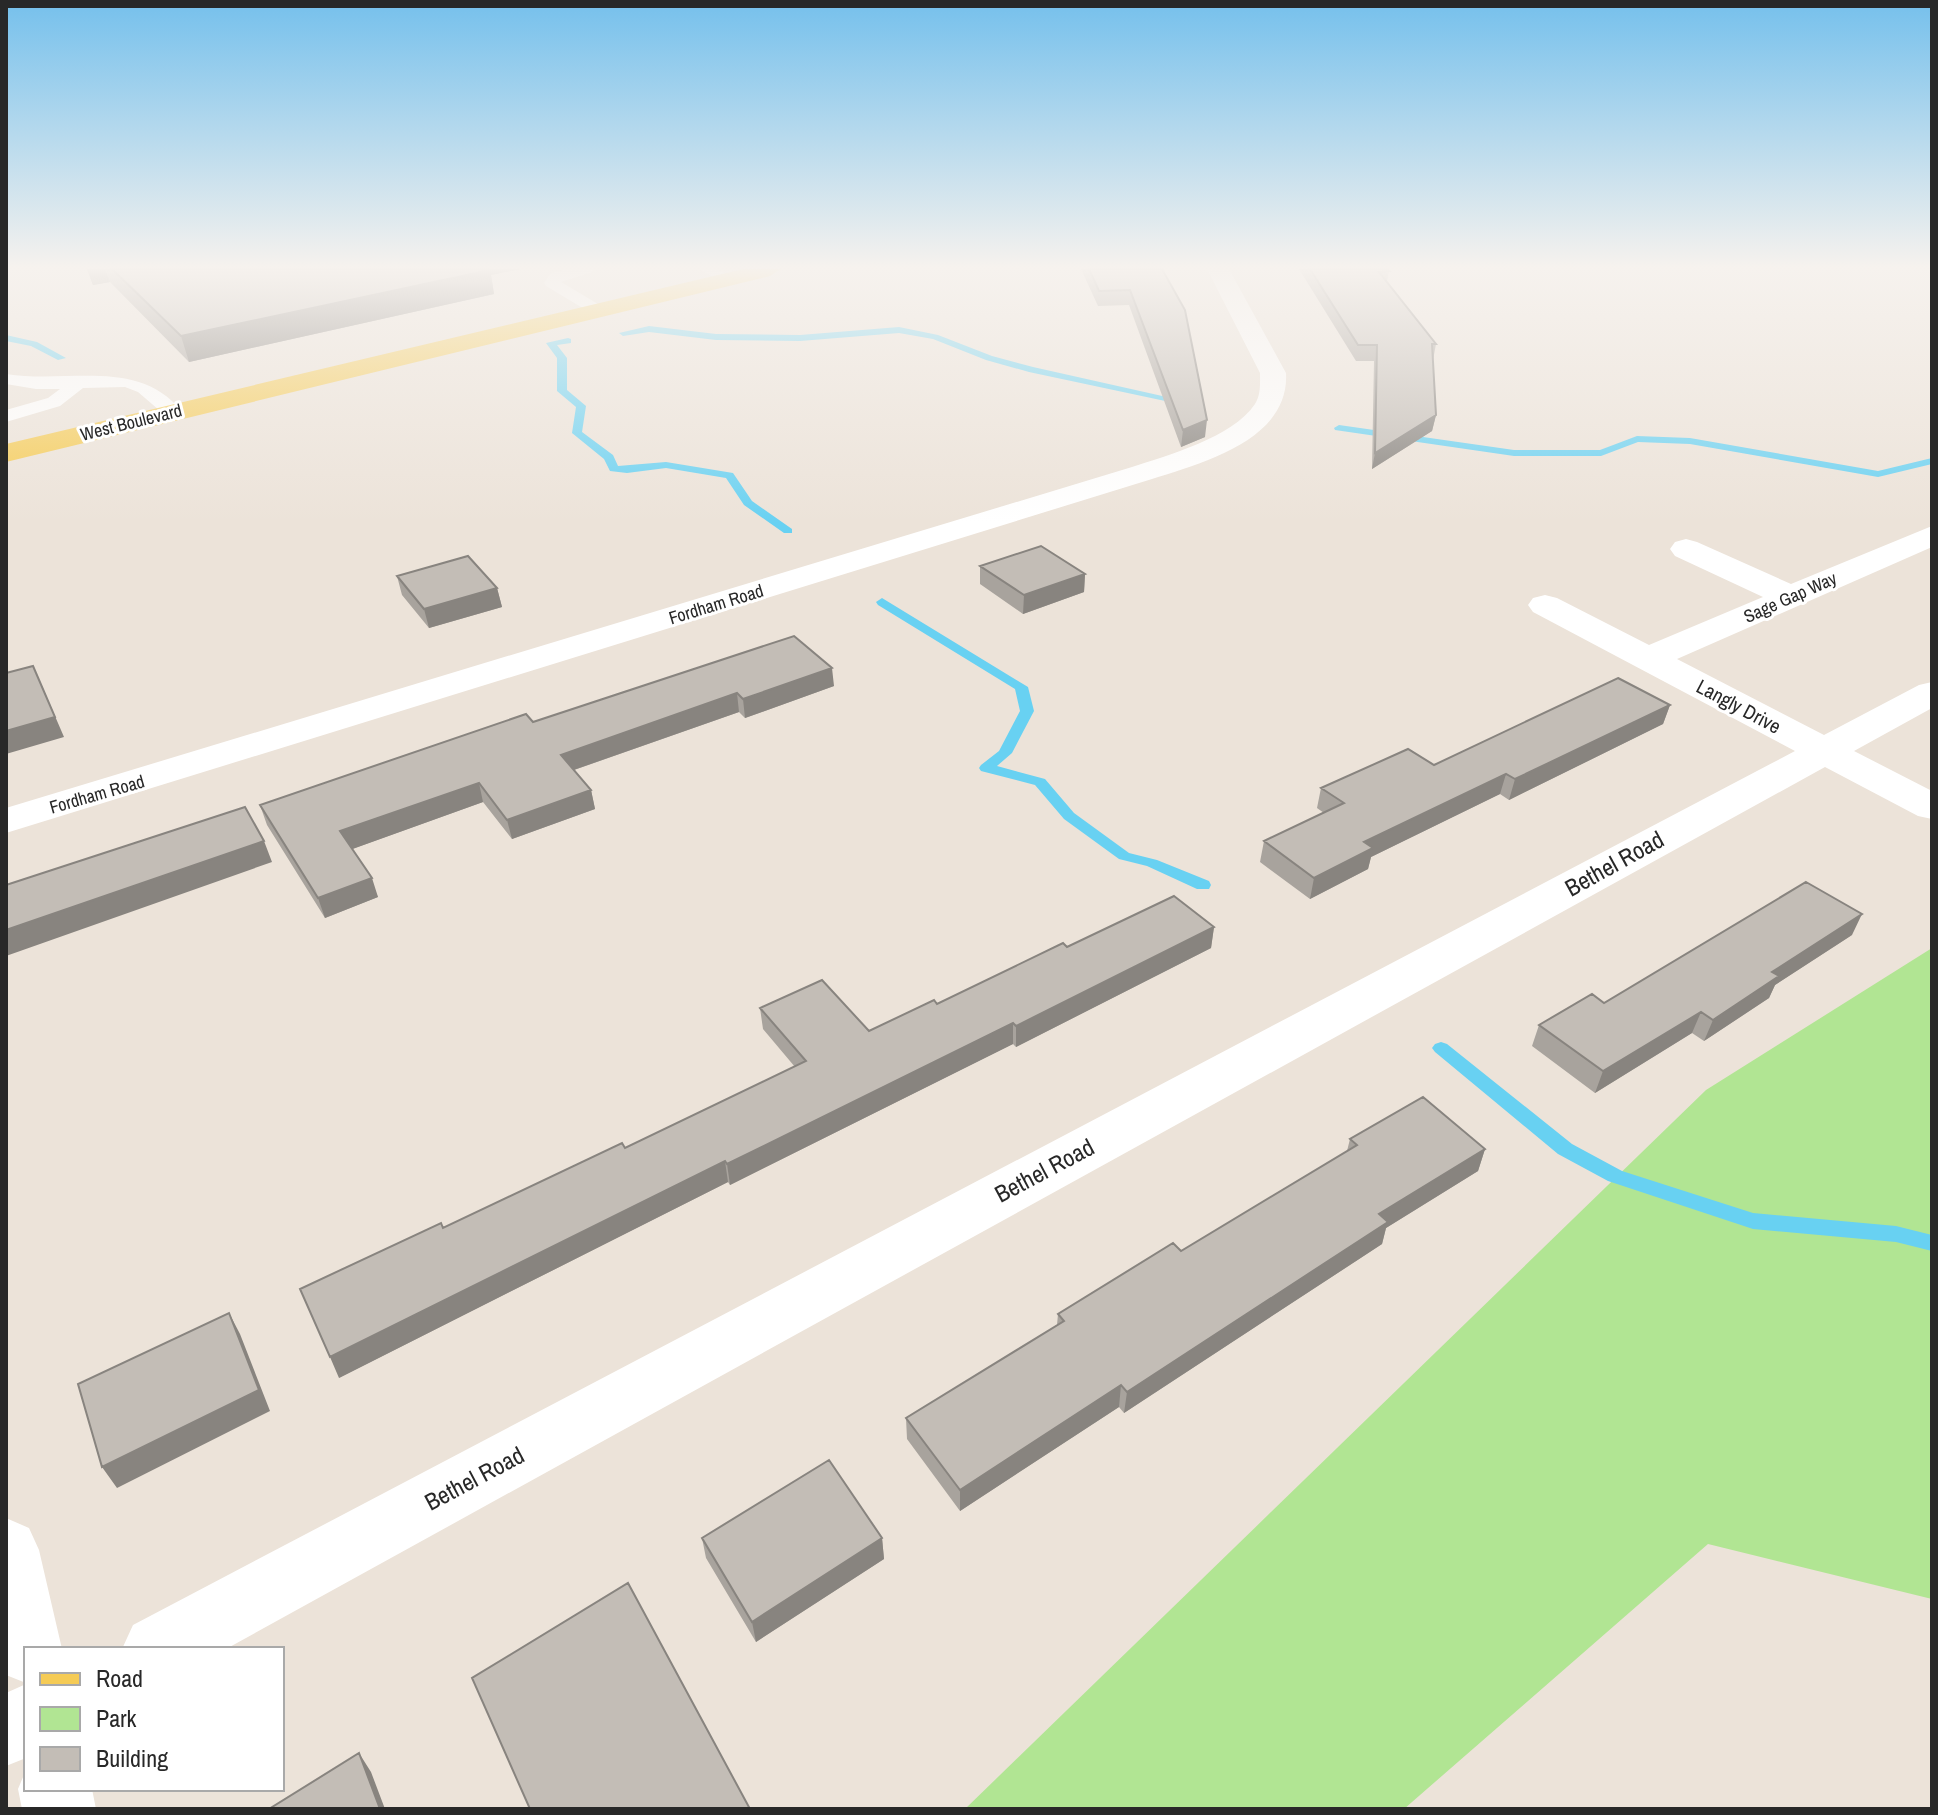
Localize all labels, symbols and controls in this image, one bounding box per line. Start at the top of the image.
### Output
street label: West Boulevard [78,397,184,447]
street label: Sage Gap Way [1739,565,1841,629]
street label: Fordham Road [666,578,766,630]
street label: Langly Drive [1692,672,1786,740]
street label: Fordham Road [47,769,147,819]
street label: Bethel Road [1559,823,1669,903]
street label: Bethel Road [989,1130,1099,1210]
street label: Bethel Road [419,1438,529,1518]
legend [24,1647,284,1791]
text: Road [96,1662,143,1694]
text: Park [96,1702,137,1734]
text: Building [96,1742,168,1774]

